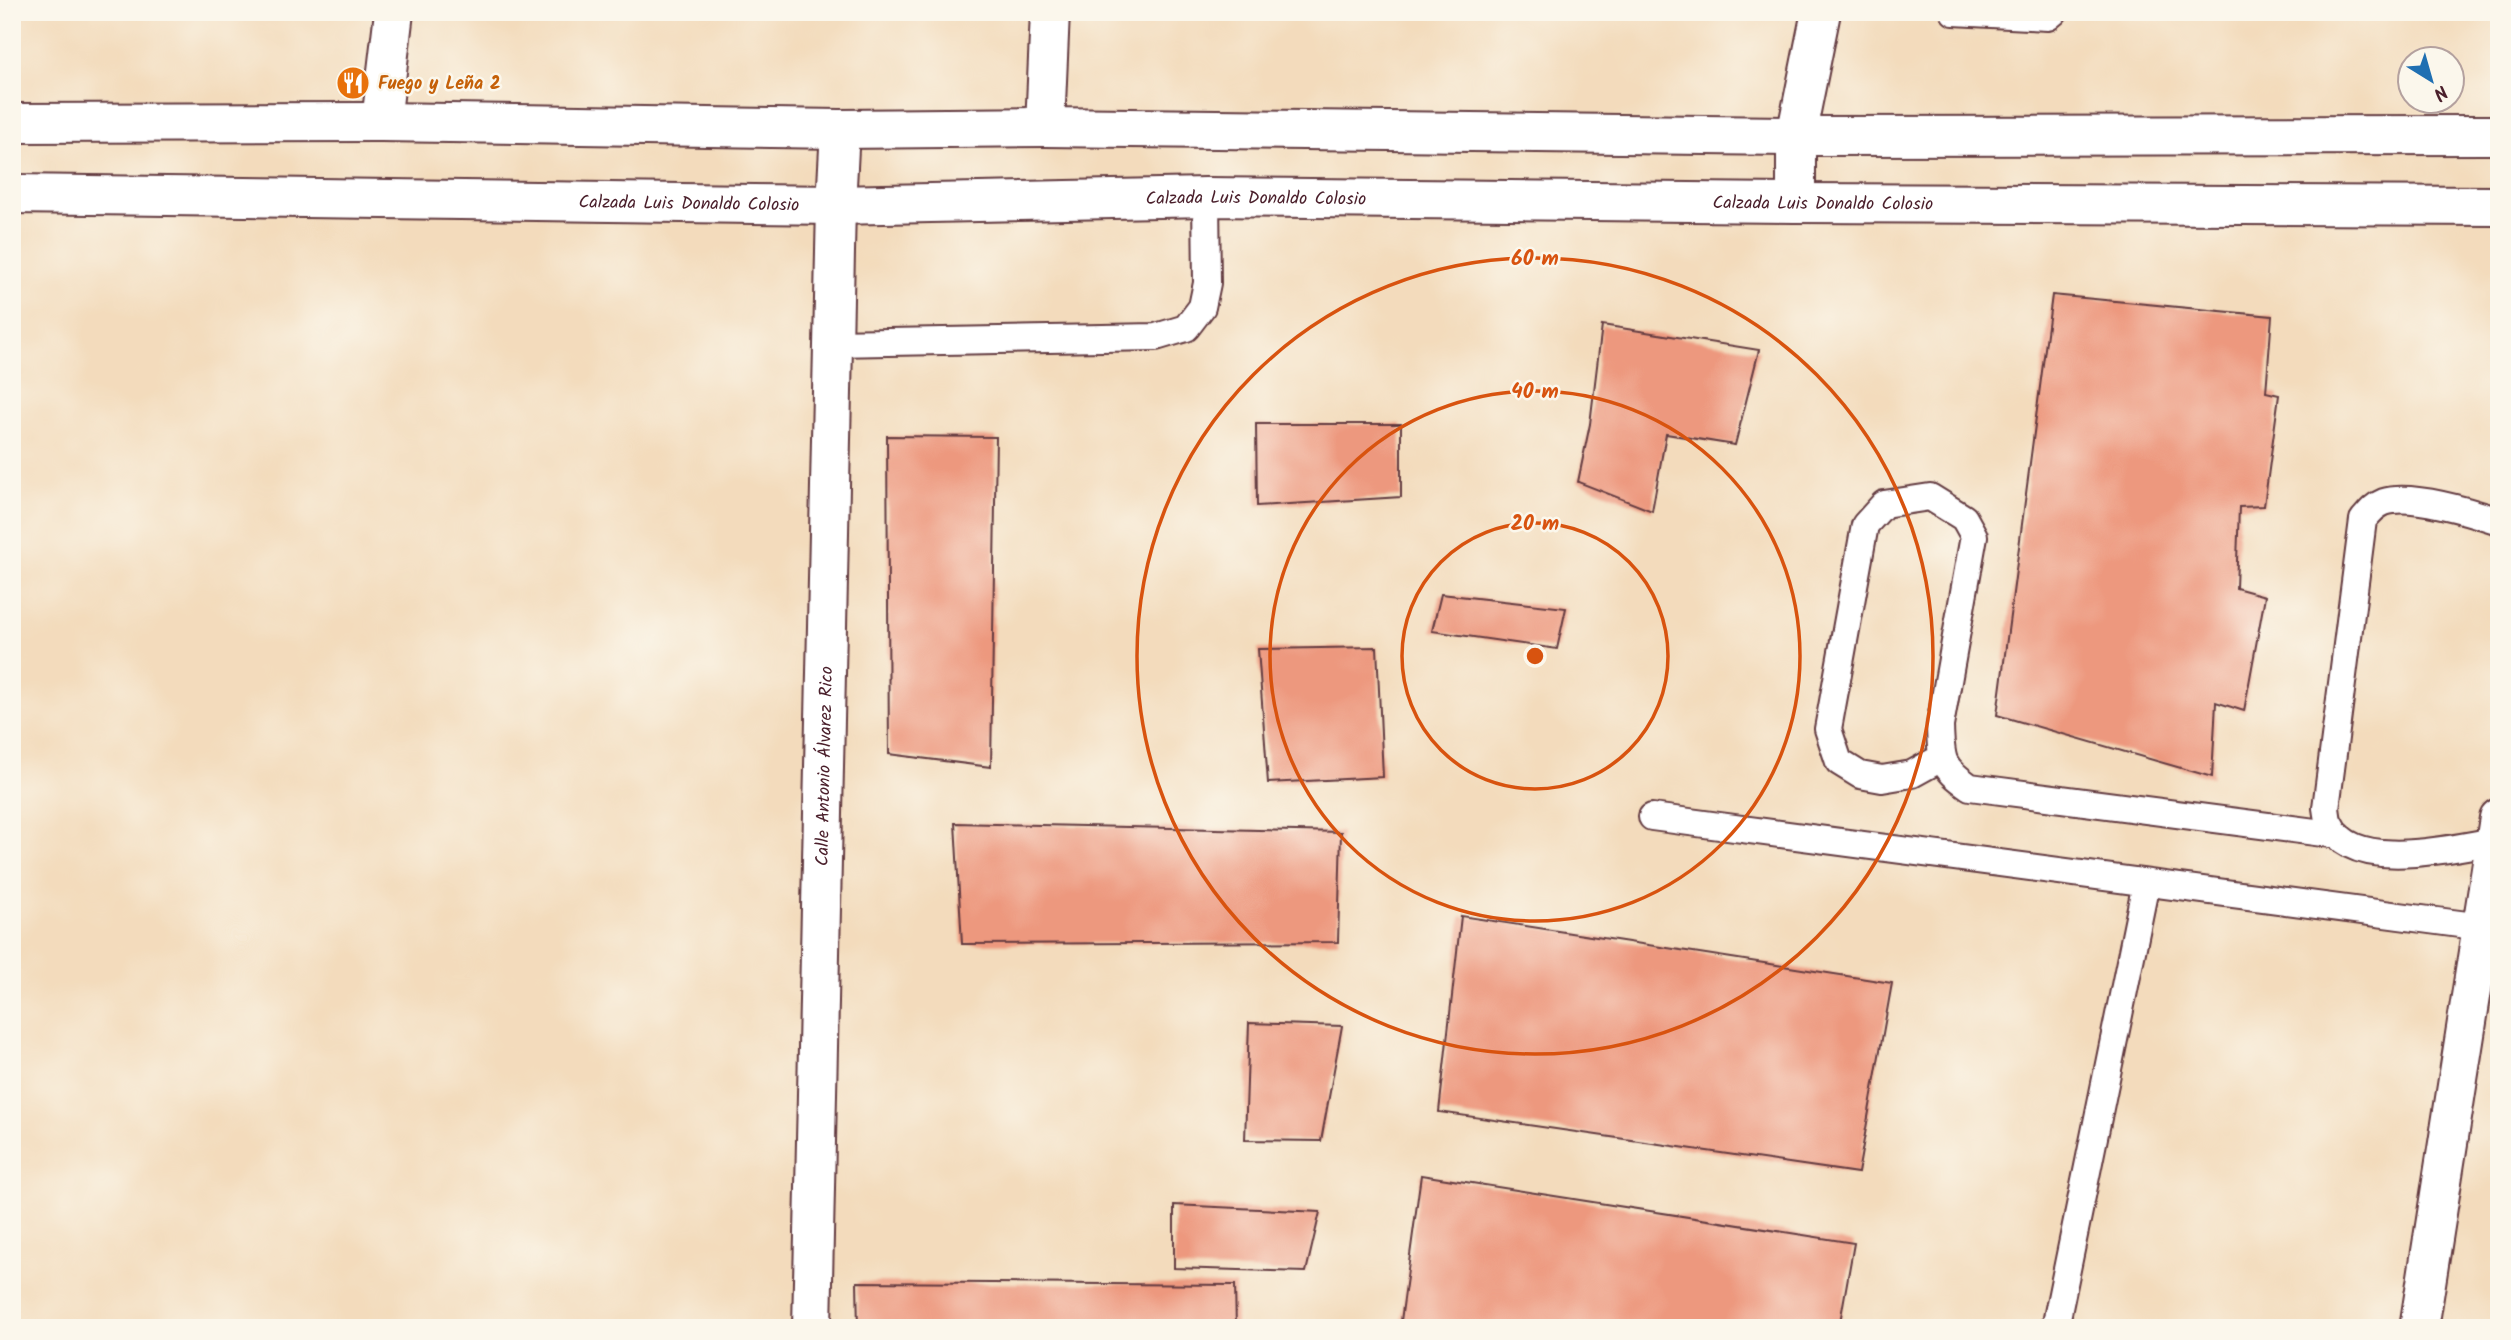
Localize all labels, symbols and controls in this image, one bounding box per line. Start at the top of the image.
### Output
north arrow [2396,46,2466,116]
restaurant icon: Fuego y Leña 2 [334,64,372,102]
place label: Fuego y Leña 2 [378,70,501,99]
text: N [2426,76,2454,108]
street label: Calzada Luis Donaldo Colosio [1145,184,1366,215]
street label: Calzada Luis Donaldo Colosio [578,189,799,221]
street label: Calzada Luis Donaldo Colosio [1712,189,1933,220]
text: 60 m [1511,243,1559,276]
text: 40 m [1511,376,1559,409]
text: 20 m [1511,508,1559,541]
centre of rings [1523,644,1547,668]
street label: Calle Antonio Álvarez Rico [809,666,842,866]

